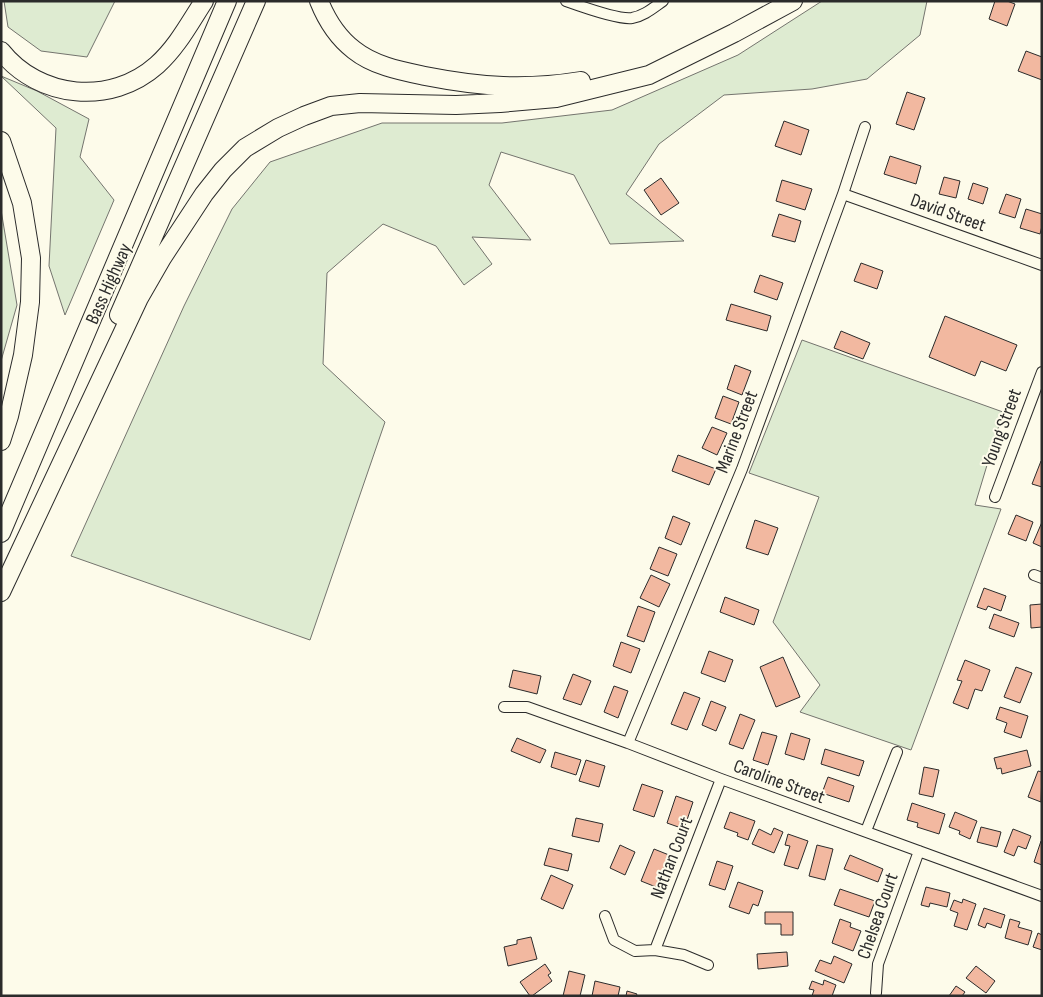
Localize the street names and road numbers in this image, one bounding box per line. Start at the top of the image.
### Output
street label: David Street [907,189,989,237]
street label: Bass Highway [81,239,137,328]
street label: Young Street [977,386,1027,470]
street label: Marine Street [711,387,763,476]
street label: Caroline Street [730,755,828,809]
street label: Nathan Court [646,814,698,902]
street label: Chelsea Court [853,870,904,962]

